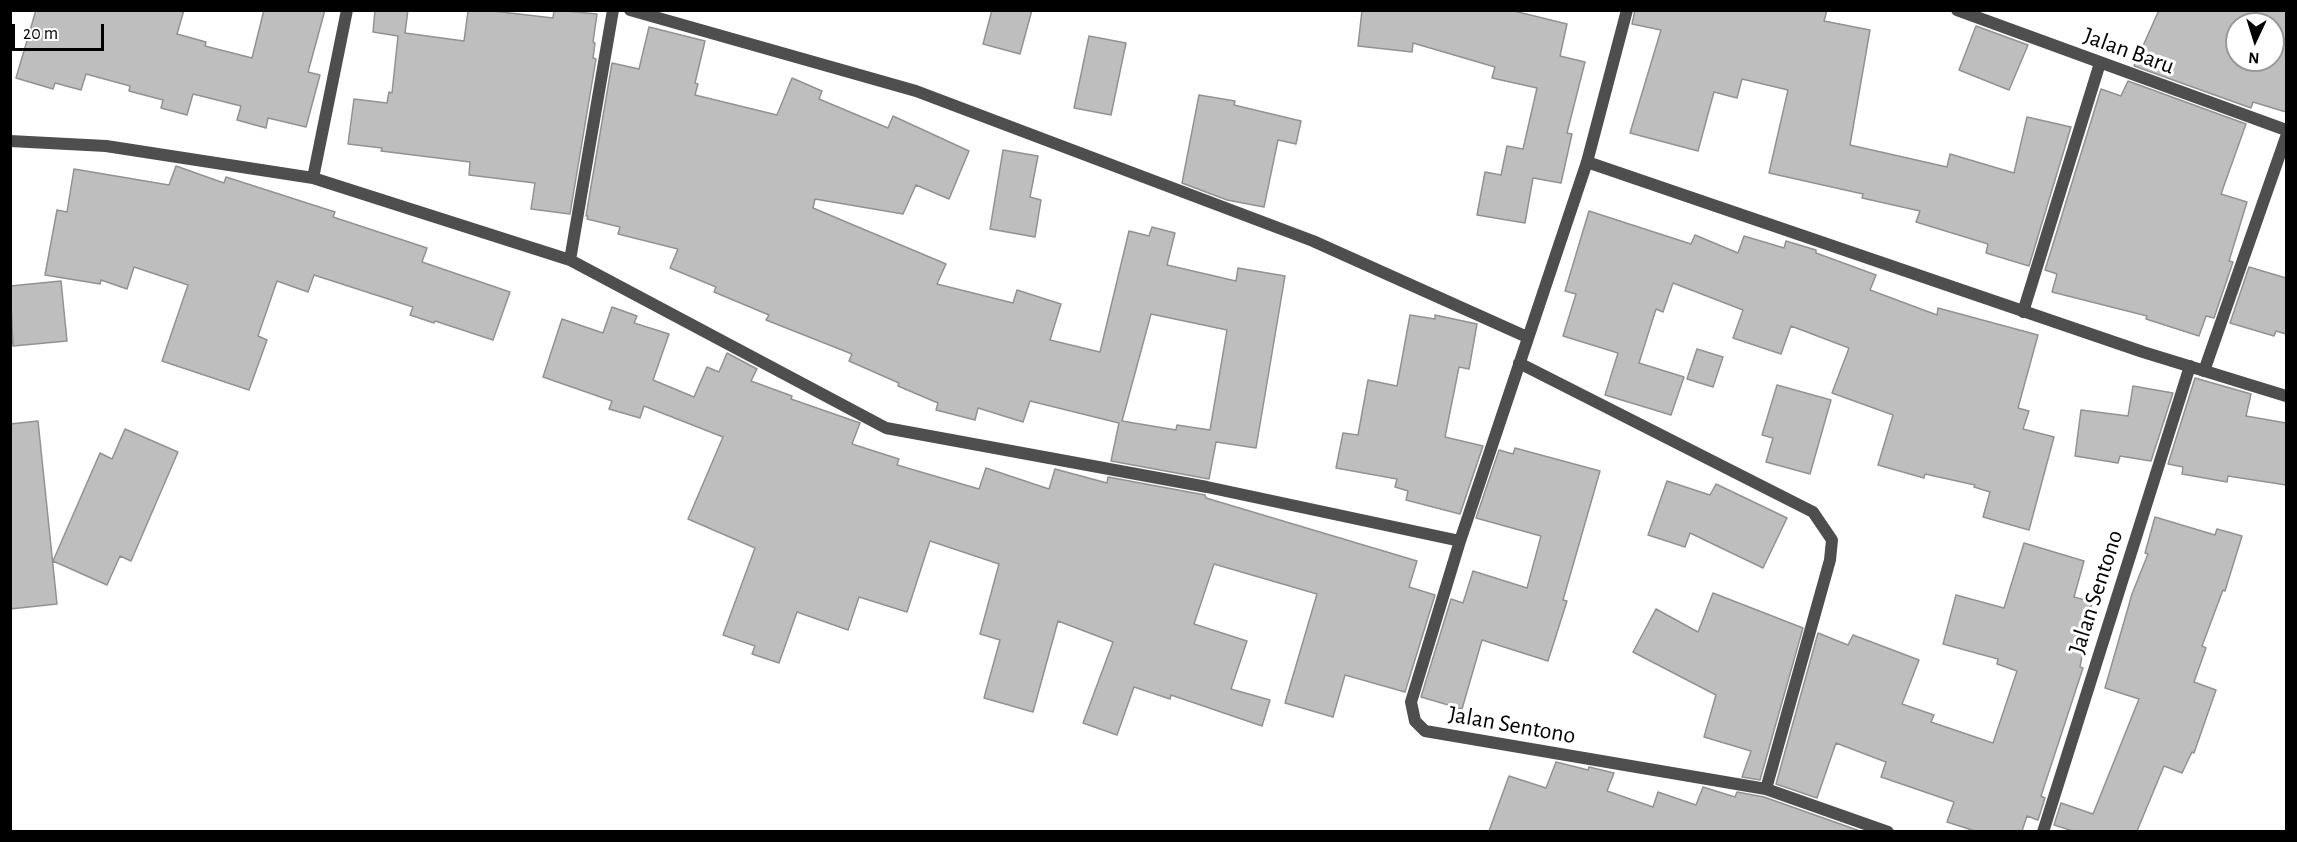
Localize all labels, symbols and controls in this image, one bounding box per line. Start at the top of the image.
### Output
scale bar [15,12,106,50]
north arrow [2225,12,2285,72]
street label: Jalan Baru [2079,21,2179,81]
text: 20 m [23,25,58,43]
text: N [2248,50,2260,66]
street label: Jalan Sentono [2062,526,2130,658]
street label: Jalan Sentono [1446,700,1578,750]

